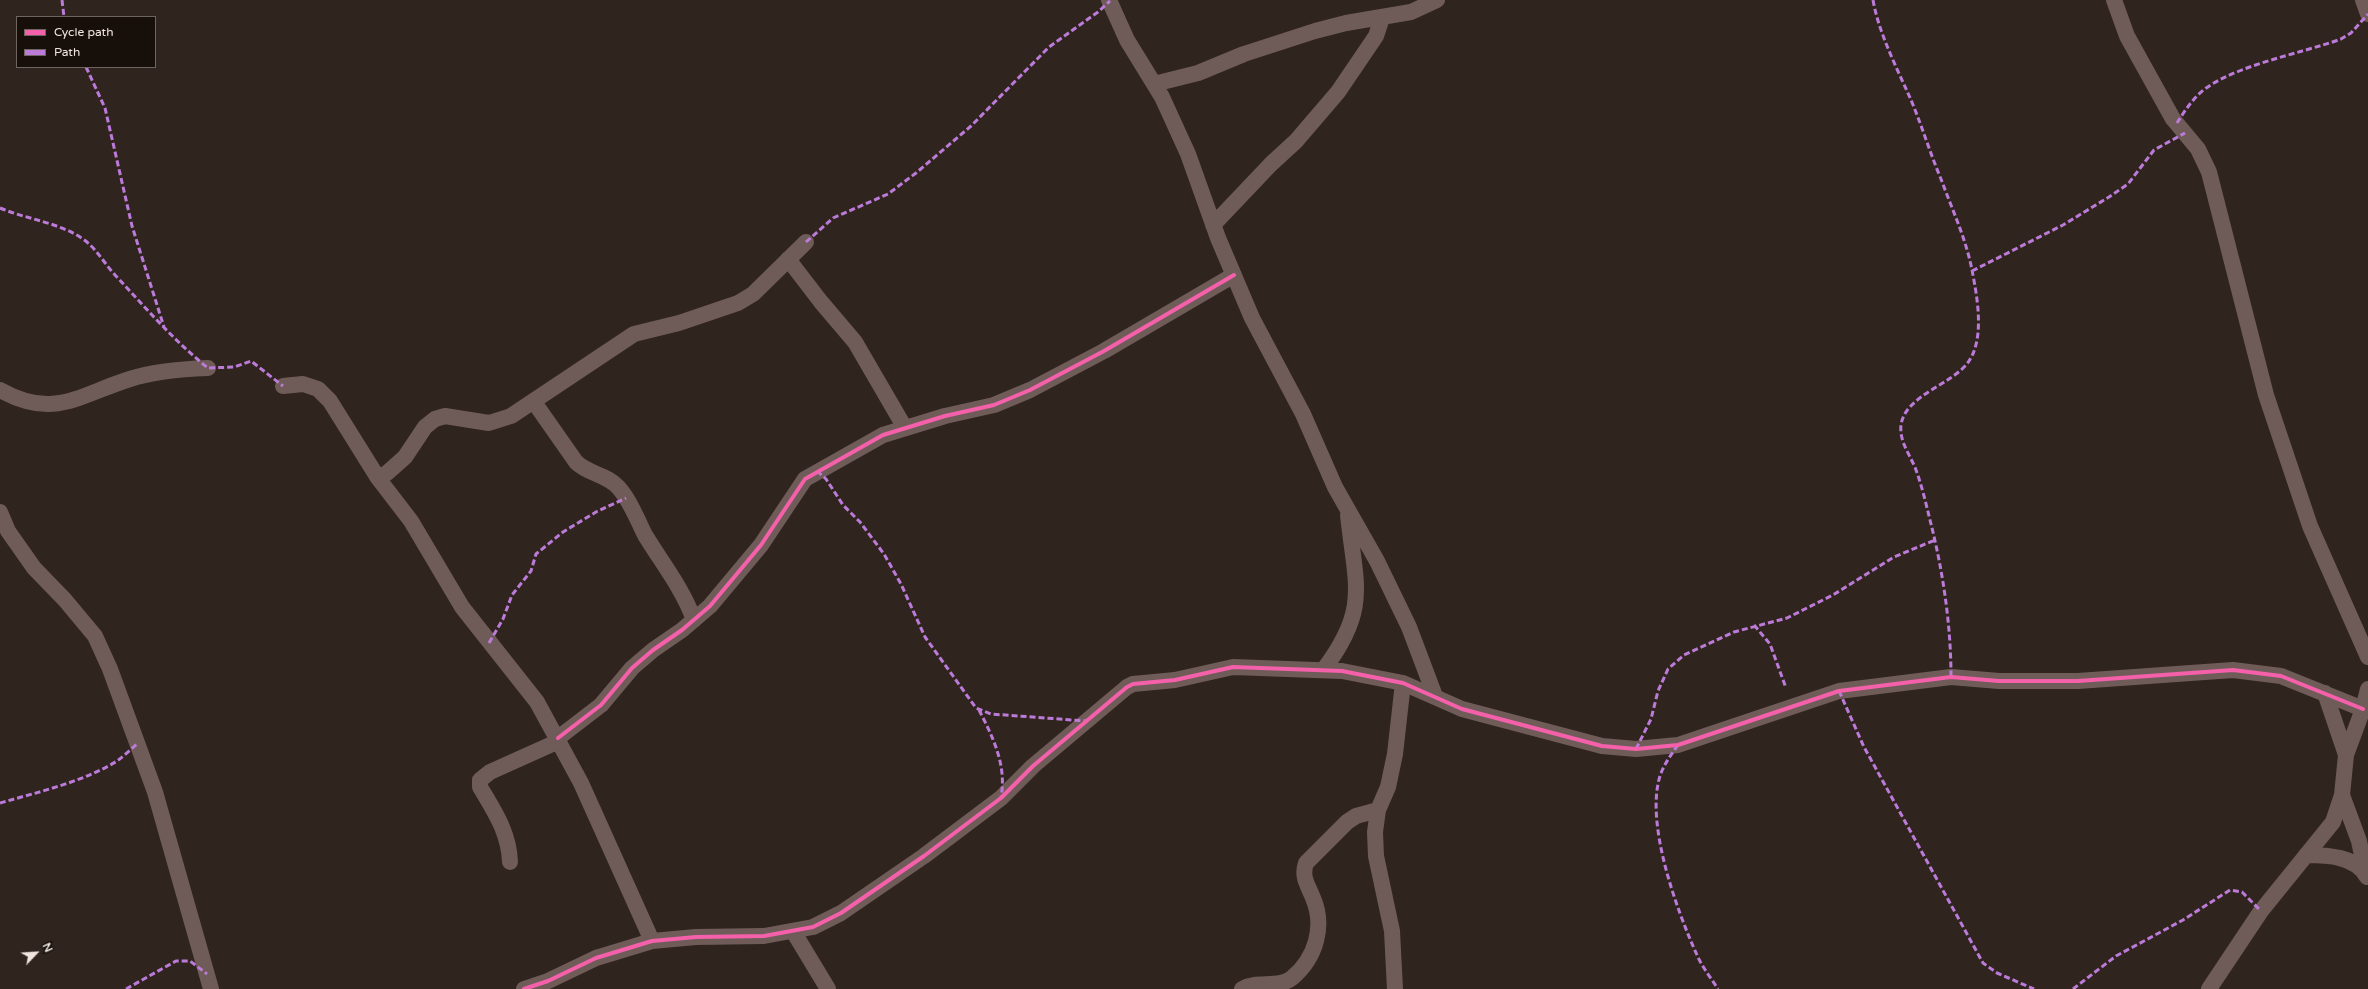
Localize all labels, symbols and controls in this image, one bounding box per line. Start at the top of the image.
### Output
legend [16,16,156,68]
text: Cycle path [54,25,113,39]
text: Path [54,45,80,59]
north arrow [16,933,56,973]
text: N [40,941,55,954]

